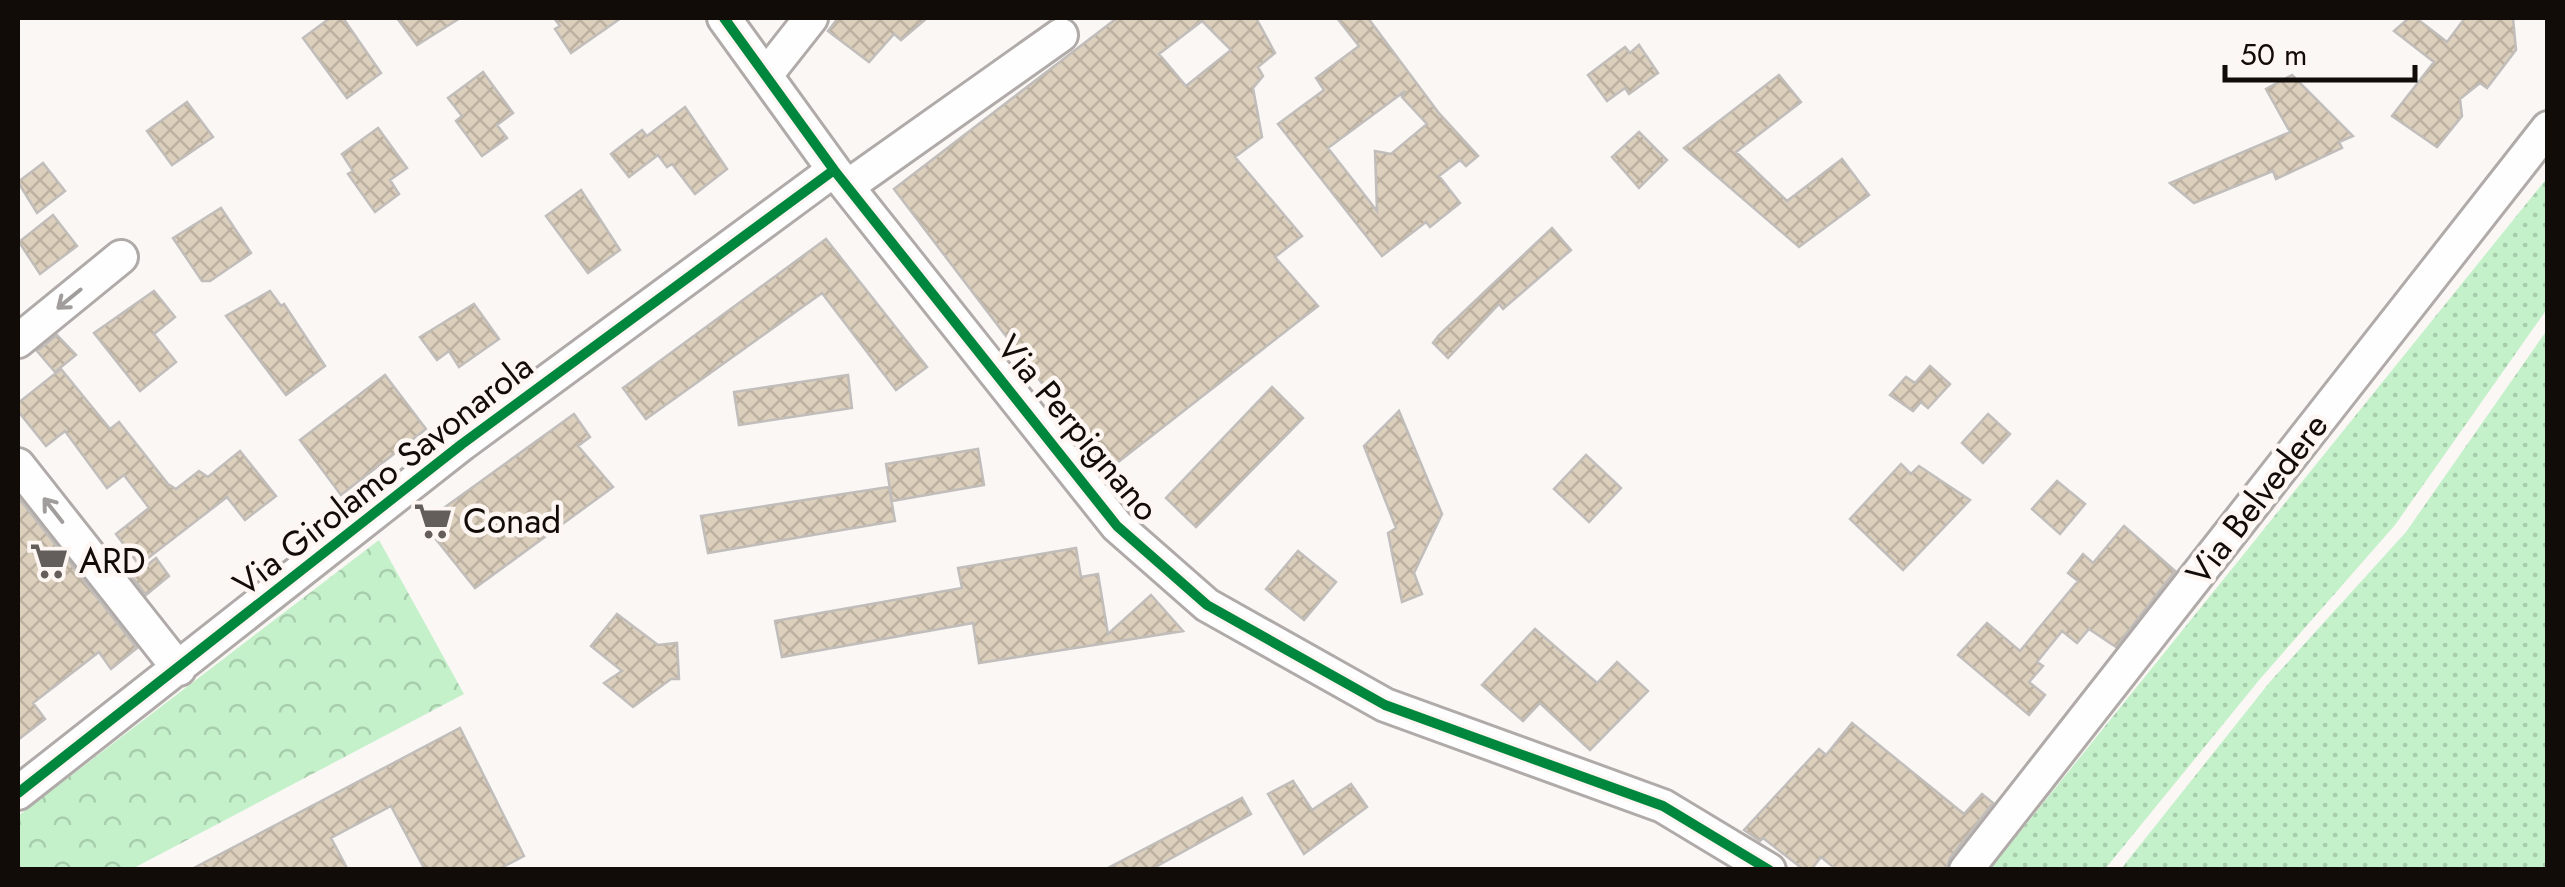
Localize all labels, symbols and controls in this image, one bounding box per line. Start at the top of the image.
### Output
scale bar [2225,20,2415,82]
text: 50 m [2240,33,2307,76]
one-way arrow [57,288,83,310]
street label: Via Perpignano [985,324,1171,532]
street label: Via Girolamo Savonarola [222,342,544,608]
street label: Via Belvedere [2174,403,2340,595]
place label: Conad [463,496,561,546]
one-way arrow [43,497,64,524]
supermarket icon: Conad [412,500,454,542]
place label: ARD [79,536,146,586]
supermarket icon: ARD [28,540,70,582]

